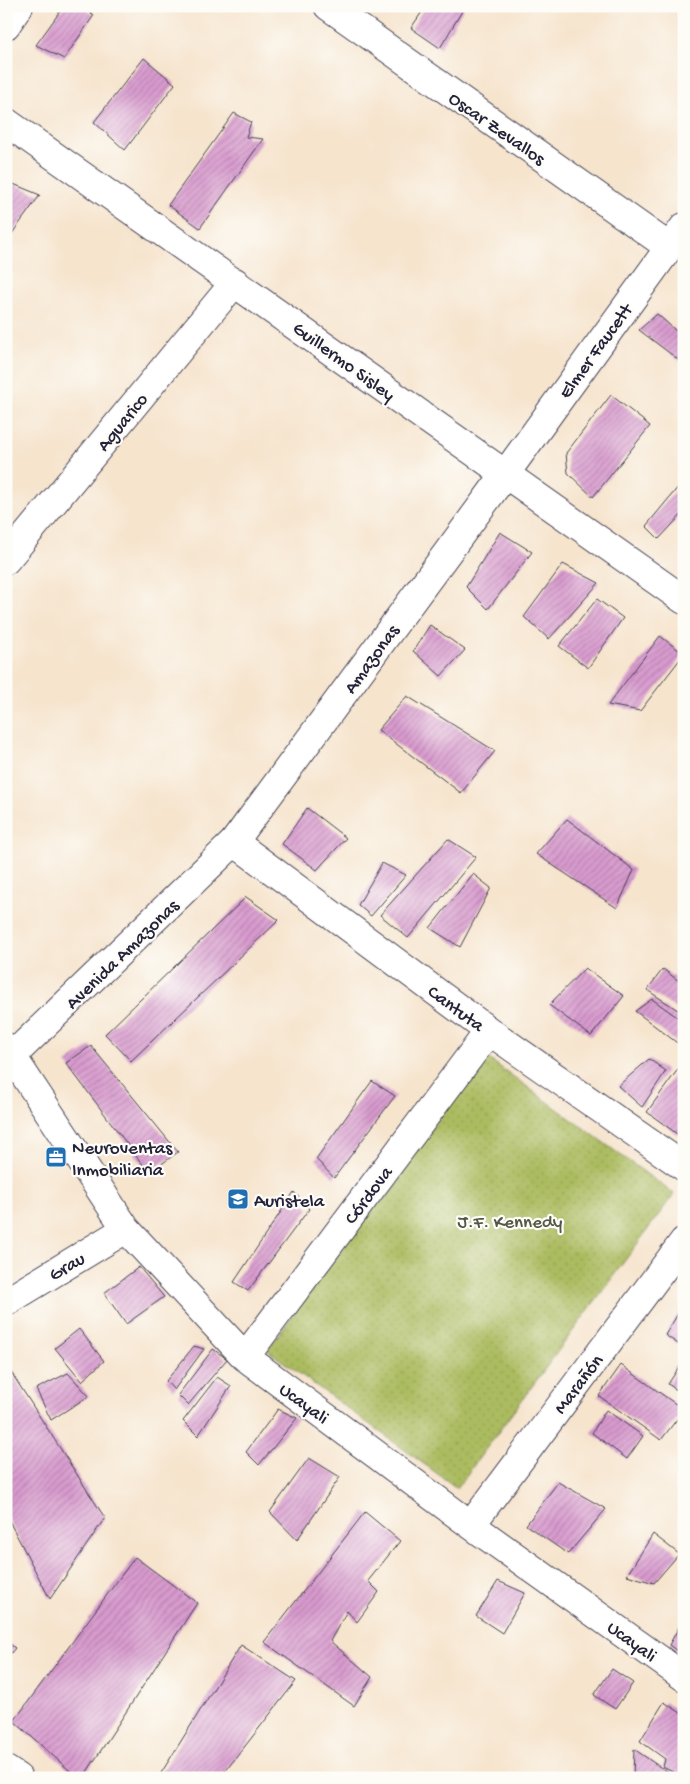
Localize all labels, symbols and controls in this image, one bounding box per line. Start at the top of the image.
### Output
street label: Oscar Zevallos [443,88,550,172]
street label: Elmer Faucett [555,298,640,404]
street label: Guillermo Sisley [287,318,399,408]
street label: Aguarico [93,389,154,457]
street label: Amazonas [340,620,406,699]
street label: Avenida Amazonas [62,895,186,1015]
street label: Cantuta [422,981,489,1039]
place label: Neuroventas Inmobiliaria [72,1138,173,1183]
office icon: Neuroventas Inmobiliaria [44,1145,68,1169]
street label: Córdova [341,1161,400,1230]
school or university icon: Auristela [226,1187,250,1211]
place label: Auristela [254,1191,326,1214]
park label: J.F. Kennedy [458,1212,563,1235]
street label: Grau [46,1248,90,1288]
street label: Marañón [550,1351,610,1420]
street label: Ucayali [273,1379,332,1431]
street label: Ucayali [601,1617,660,1669]

